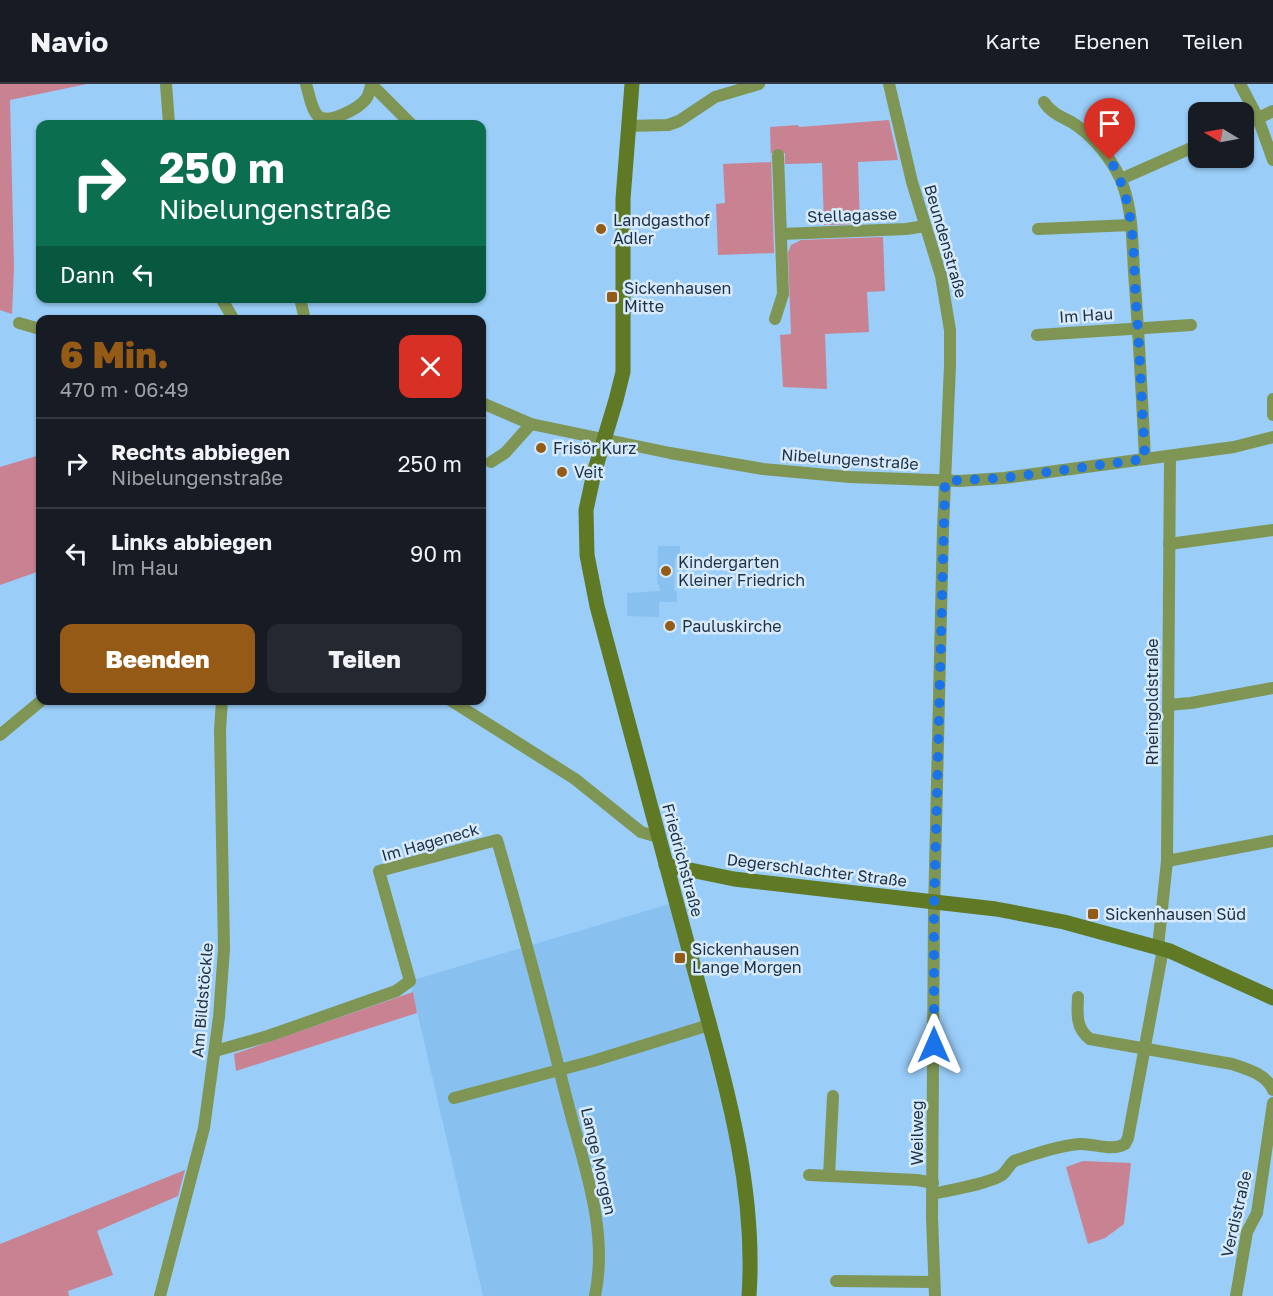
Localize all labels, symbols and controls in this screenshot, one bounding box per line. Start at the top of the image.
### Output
text: Navio [30,25,108,58]
text: Karte [985,28,1041,54]
text: Ebenen [1074,28,1149,54]
text: Teilen [1182,28,1243,54]
pin [1084,98,1135,160]
north arrow [1188,102,1254,168]
map controls [1188,102,1254,168]
icon: arrive [1093,107,1126,140]
text: 250 m [159,142,285,192]
icon: right [60,144,138,222]
street label: Beundenstraße [920,182,972,300]
text: Nibelungenstraße [159,193,391,225]
street label: Stellagasse [807,203,897,227]
place label: Landgasthof Adler [613,210,710,248]
marker: Landgasthof Adler [594,222,608,236]
icon: left [127,258,160,291]
text: Dann [60,261,115,288]
place label: Sickenhausen Mitte [624,278,731,316]
marker: Sickenhausen Mitte [605,290,619,304]
street label: Im Hau [1058,303,1114,327]
text: 6 Min. [60,333,169,376]
button: close [399,335,462,398]
text: 470 m · 06:49 [60,377,189,401]
text: Rechts abbiegen [111,438,290,465]
place label: Frisör Kurz [553,438,636,458]
marker: Frisör Kurz [534,441,548,455]
street label: Nibelungenstraße [781,444,919,474]
icon: right [60,447,93,480]
text: 250 m [398,450,462,477]
place label: Veit [574,462,604,482]
text: Nibelungenstraße [111,465,283,489]
marker: Veit [555,465,569,479]
text: Links abbiegen [111,528,272,555]
icon: left [60,537,93,570]
text: 90 m [410,540,462,567]
place label: Kindergarten Kleiner Friedrich [678,552,805,590]
text: Im Hau [111,555,179,579]
marker: Kindergarten Kleiner Friedrich [659,564,673,578]
place label: Pauluskirche [682,616,782,636]
marker: Pauluskirche [663,619,677,633]
button: Beenden [60,624,255,693]
button: Teilen [267,624,462,693]
street label: Rheingoldstraße [1142,639,1162,765]
street label: Friedrichstraße [658,801,708,919]
street label: Im Hageneck [379,819,481,865]
street label: Degerschlachter Straße [726,849,908,891]
place label: Sickenhausen Süd [1105,904,1246,924]
marker: Sickenhausen Süd [1086,907,1100,921]
place label: Sickenhausen Lange Morgen [692,939,802,977]
street label: Am Bildstöckle [187,942,217,1058]
marker: Sickenhausen Lange Morgen [673,951,687,965]
position arrow [902,1013,966,1077]
street label: Weilweg [907,1100,927,1166]
street label: Lange Morgen [577,1105,621,1217]
street label: Verdistraße [1216,1169,1256,1259]

